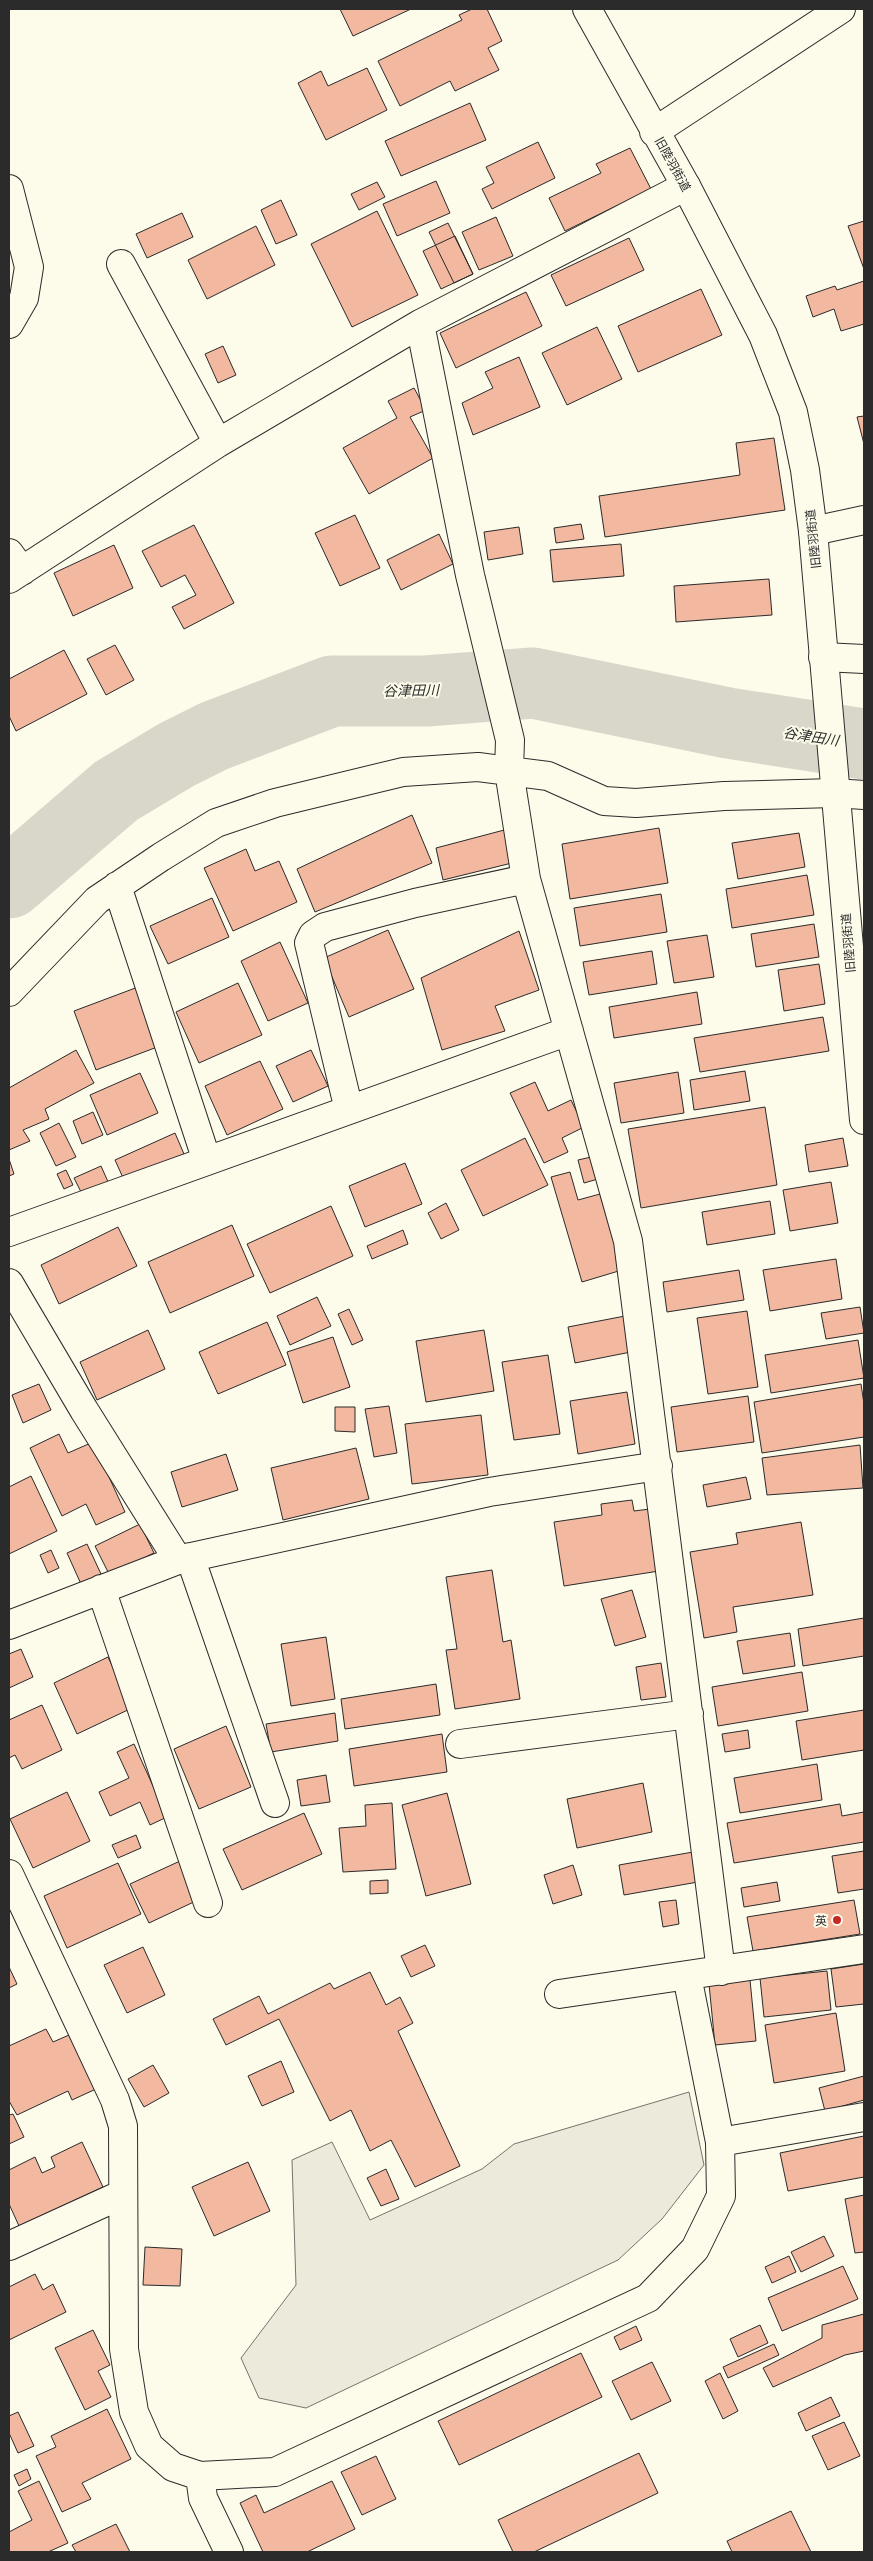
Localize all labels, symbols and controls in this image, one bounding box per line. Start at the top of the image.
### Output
street label: 旧陸羽街道 [652,134,694,194]
street label: 旧陸羽街道 [802,508,824,570]
water label: 谷津田川 [383,681,441,699]
water label: 谷津田川 [782,723,842,749]
street label: 旧陸羽街道 [838,912,858,974]
place label: 英 [815,1913,827,1928]
marker: 英 [831,1914,843,1926]

